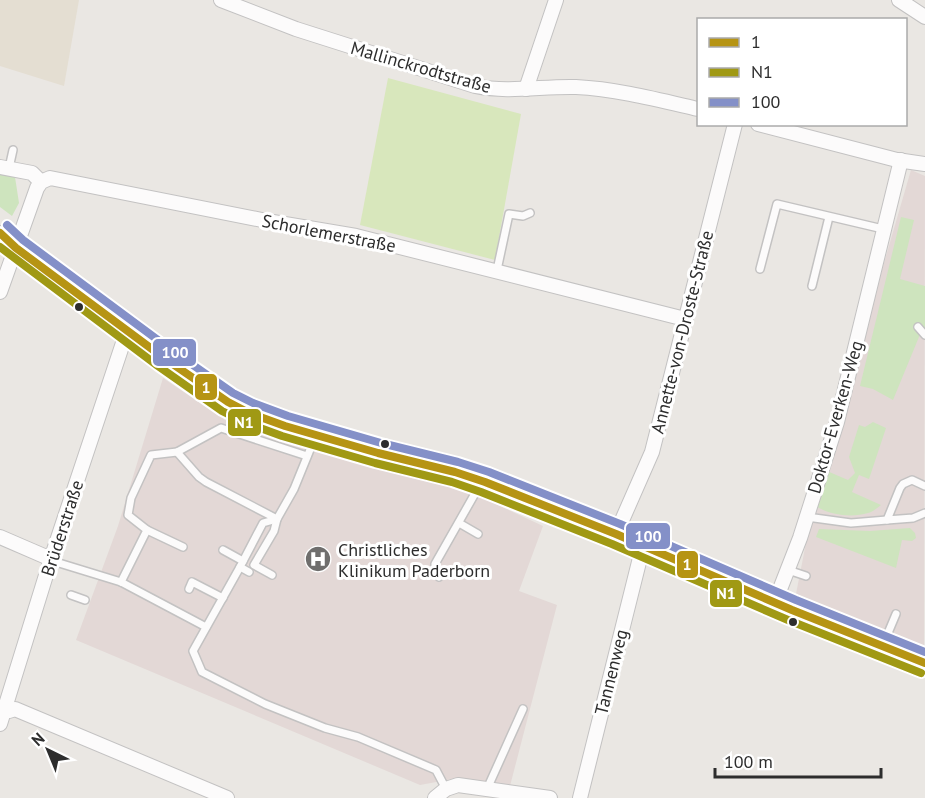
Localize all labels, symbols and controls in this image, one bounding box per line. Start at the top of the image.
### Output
legend [697,18,907,126]
text: 1 [751,30,761,53]
street label: Mallinckrodtstraße [348,36,494,98]
text: N1 [751,60,773,83]
text: 100 [751,90,781,113]
street label: Schorlemerstraße [260,209,398,257]
street label: Annette-von-Droste-Straße [646,228,718,436]
unlabelled marker [73,301,85,313]
line badge: 100 [152,338,197,367]
street label: Doktor-Everken-Weg [802,338,868,496]
text: 100 [161,342,189,362]
line badge: 1 [194,373,218,401]
text: 1 [201,377,211,397]
line badge: N1 [227,408,262,437]
text: N1 [234,412,254,432]
unlabelled marker [379,438,391,450]
street label: Brüderstraße [36,477,88,579]
line badge: 100 [625,522,671,550]
text: 100 [634,526,662,546]
place label: Christliches Klinikum Paderborn [338,538,490,582]
hospital icon: Christliches Klinikum Paderborn [303,544,333,574]
line badge: 1 [676,550,699,579]
text: 1 [682,554,692,574]
line badge: N1 [709,579,743,608]
text: N1 [716,583,736,603]
unlabelled marker [787,616,799,628]
street label: Tannenweg [589,627,633,717]
north arrow [18,720,78,780]
text: N [27,728,48,750]
scale bar [715,741,882,779]
text: 100 m [724,750,773,773]

